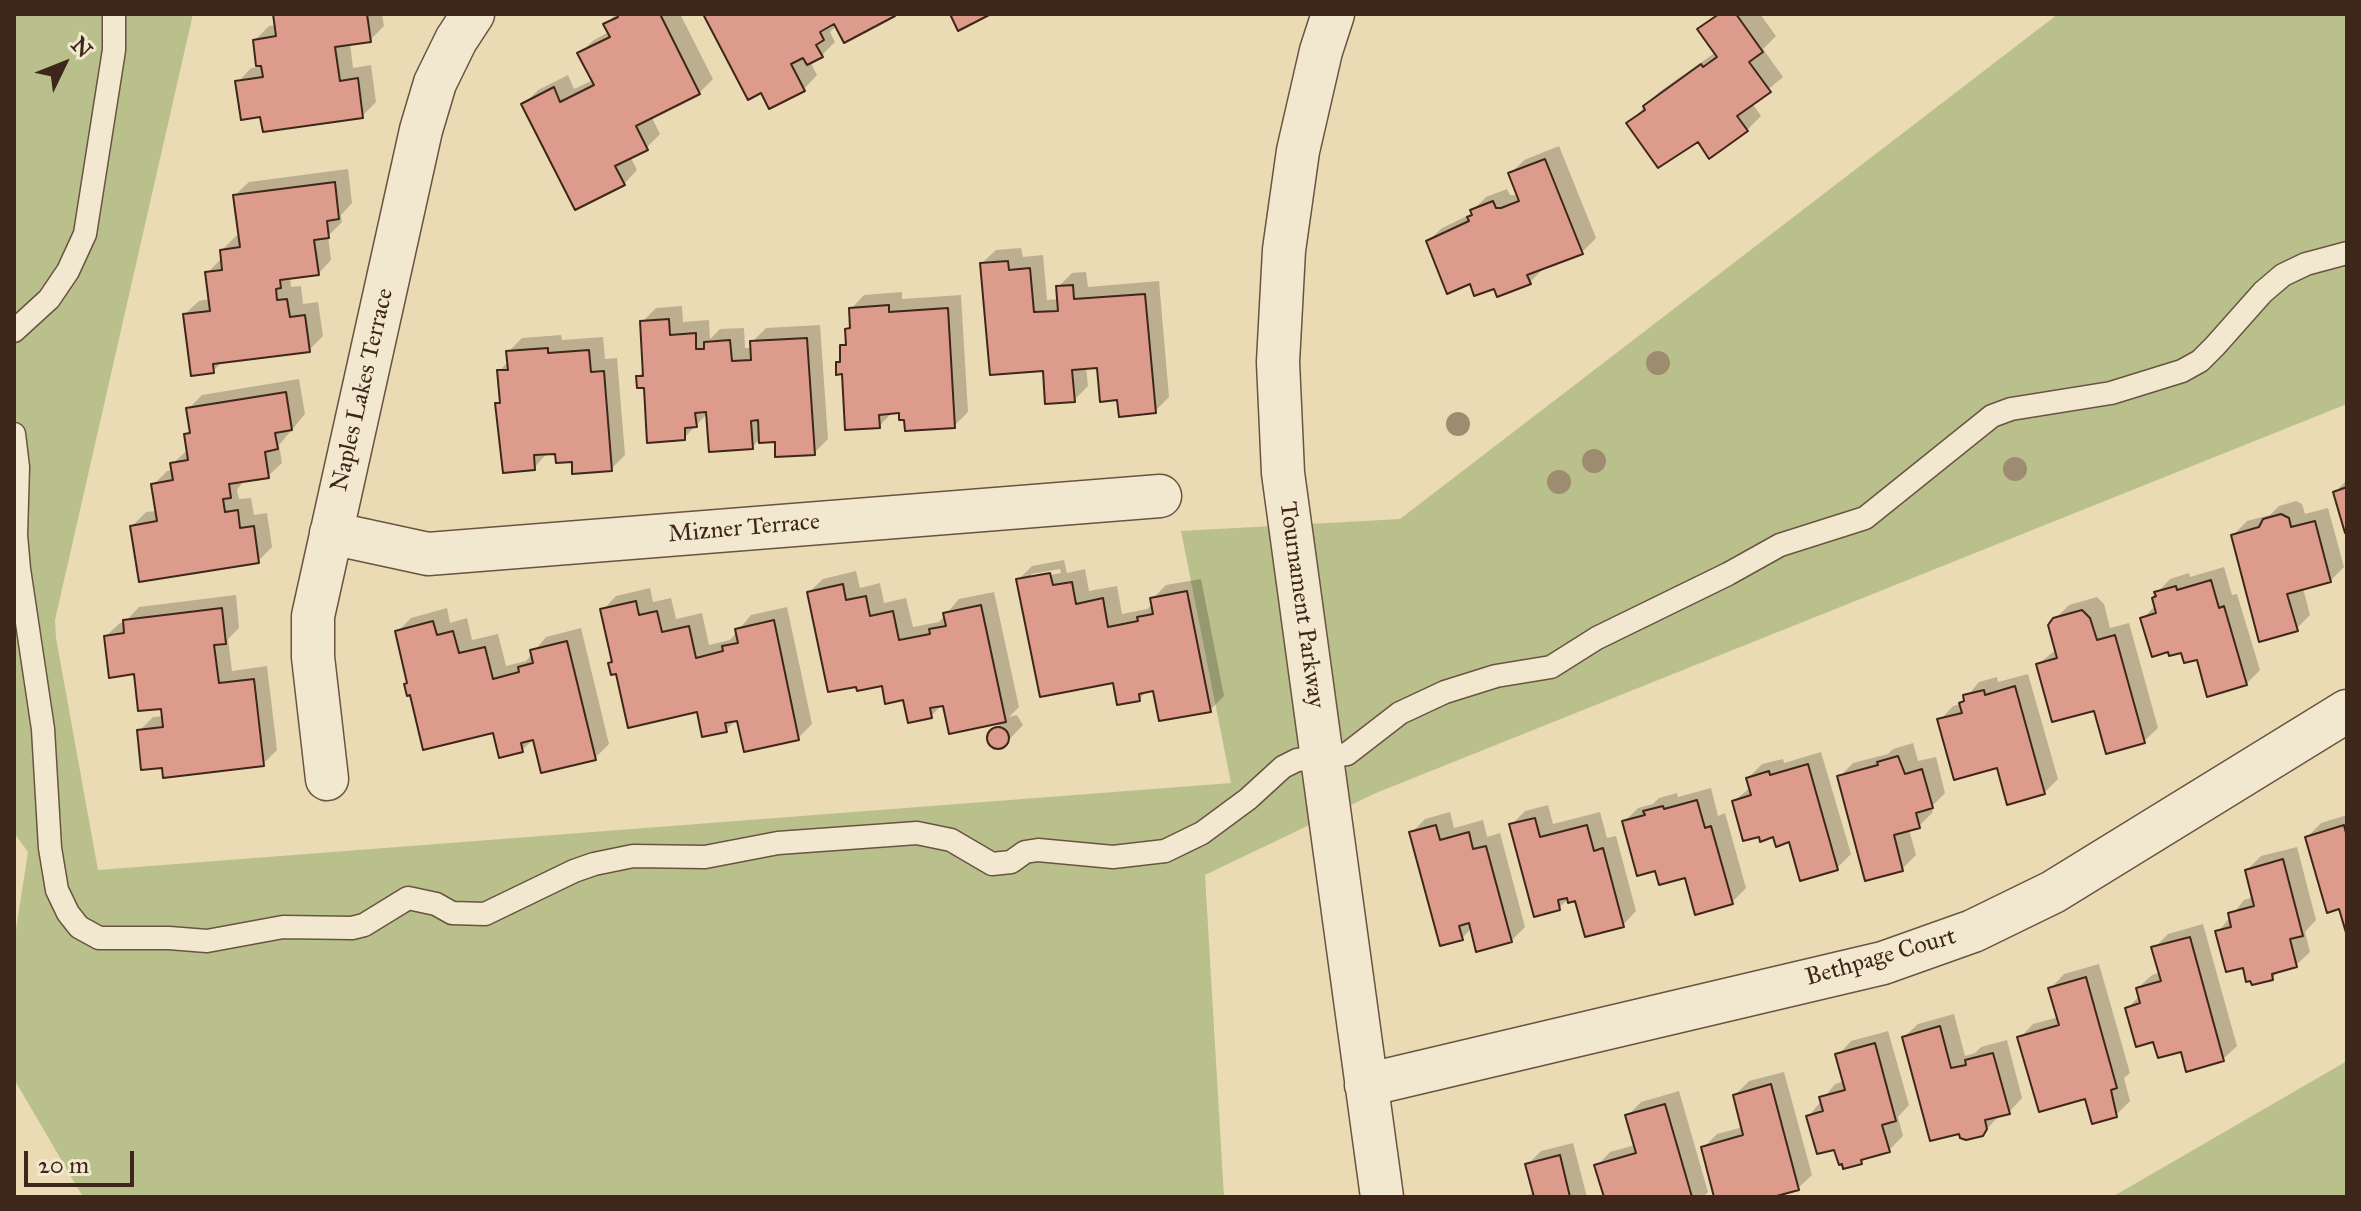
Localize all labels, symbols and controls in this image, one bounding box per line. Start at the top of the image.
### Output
north arrow [24,24,104,104]
text: N [66,31,98,63]
street label: Naples Lakes Terrace [326,286,400,494]
street label: Tournament Parkway [1272,500,1330,710]
street label: Mizner Terrace [667,508,821,550]
street label: Bethpage Court [1802,923,1960,993]
scale bar [28,1135,138,1185]
text: 20 m [38,1150,89,1180]

